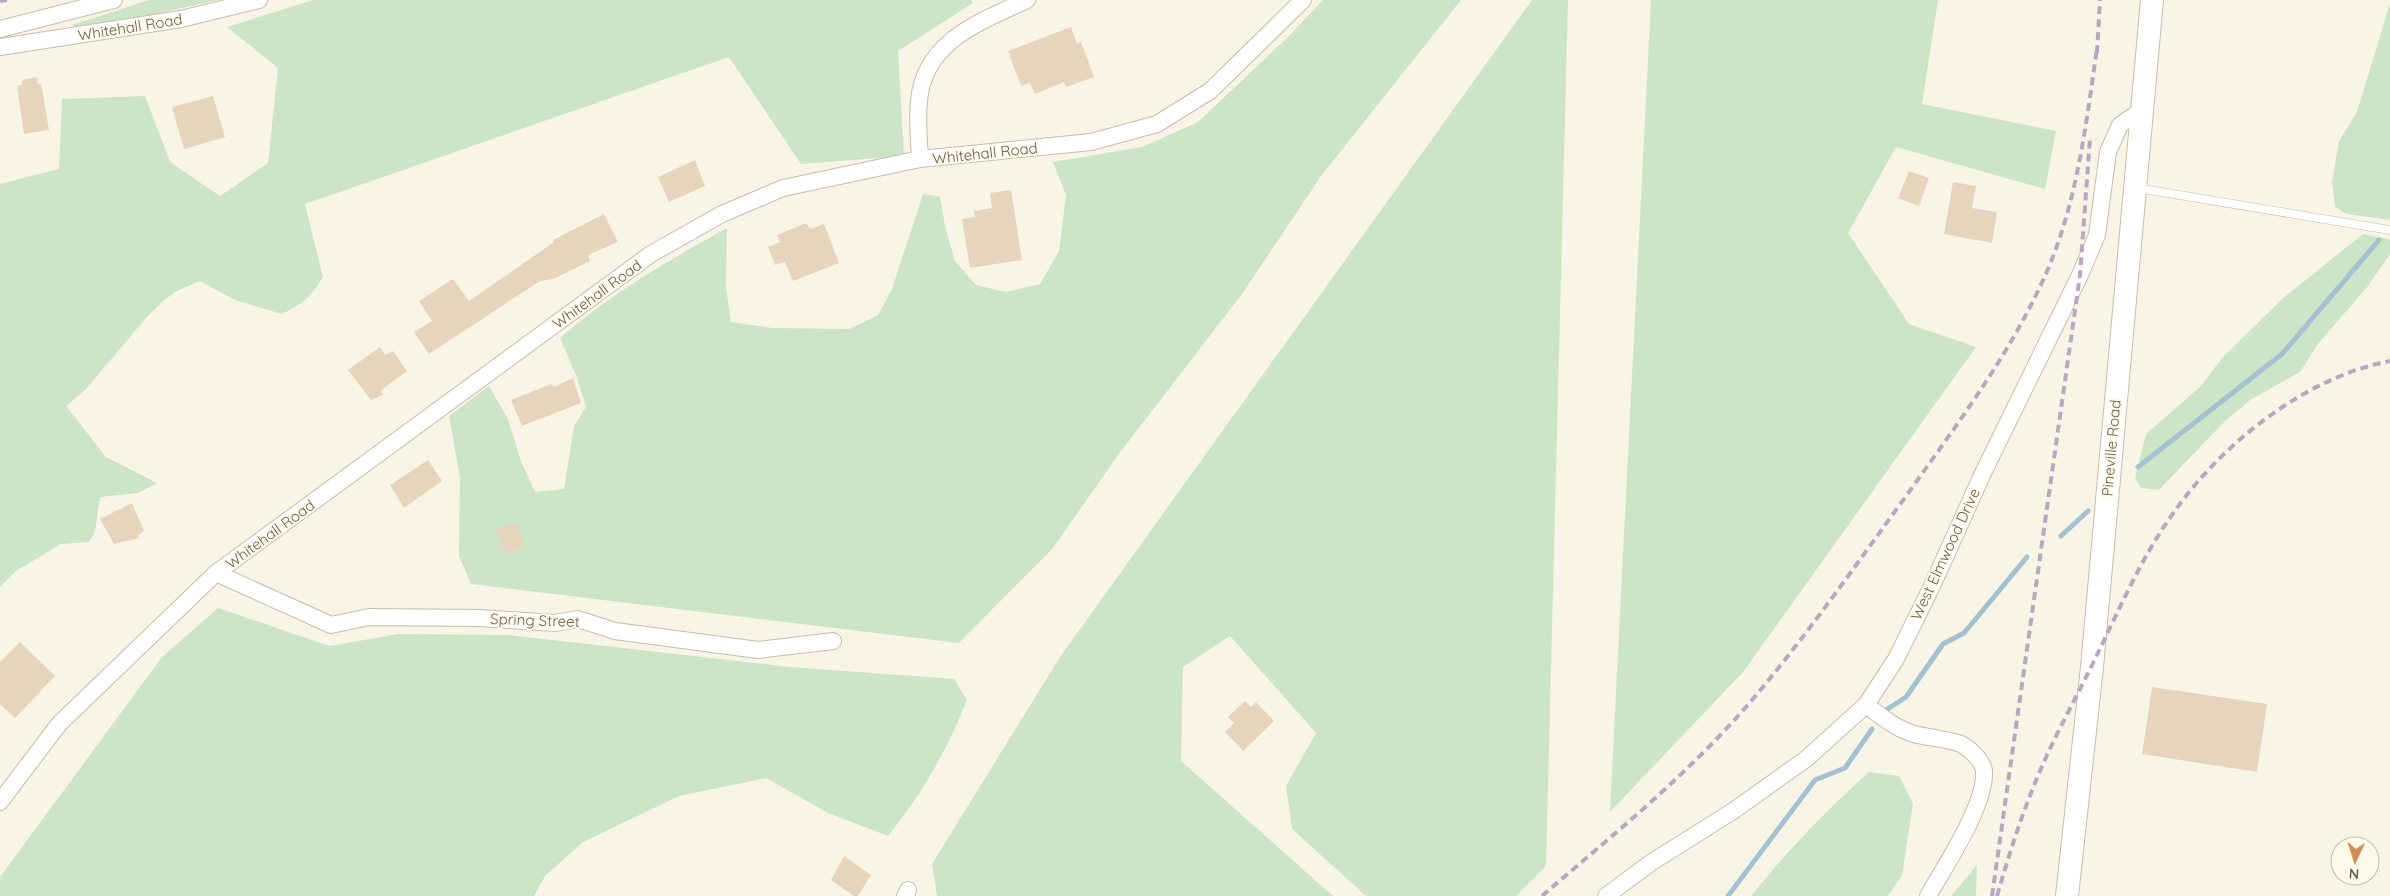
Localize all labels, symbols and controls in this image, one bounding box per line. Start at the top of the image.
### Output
street label: Whitehall Road [76,9,184,45]
street label: Whitehall Road [932,138,1038,168]
street label: Whitehall Road [549,255,645,333]
street label: Pineville Road [2097,399,2125,497]
street label: West Elmwood Drive [1906,485,1984,623]
street label: Whitehall Road [222,495,318,573]
street label: Spring Street [490,609,580,631]
north arrow [2330,836,2380,886]
text: N [2348,865,2360,883]

